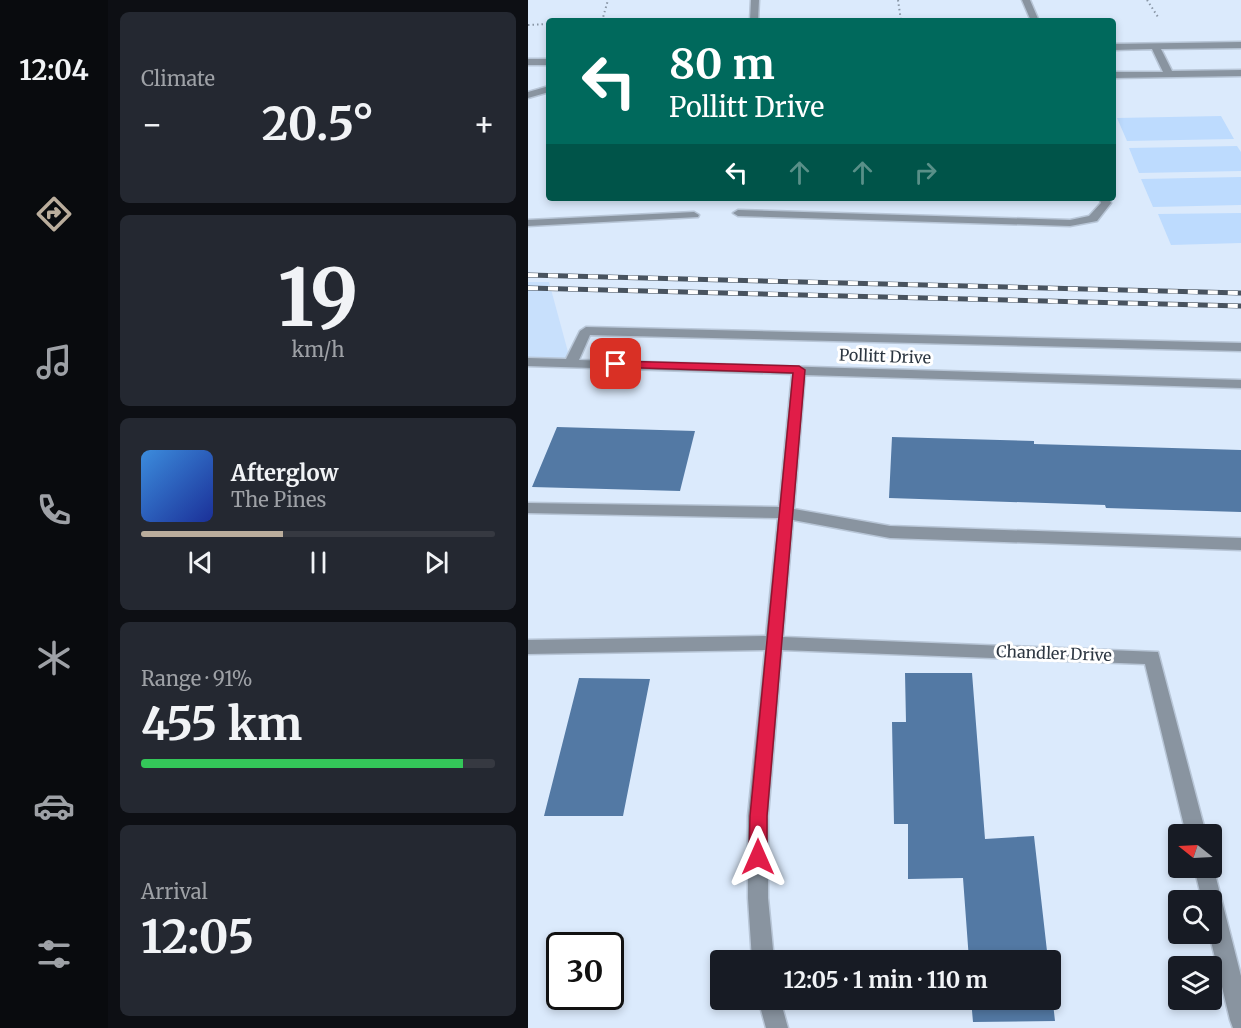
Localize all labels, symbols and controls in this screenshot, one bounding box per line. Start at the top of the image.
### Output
text: 80 m [669,38,775,90]
icon: left [570,42,648,120]
text: 12:04 [19,53,89,87]
text: Climate [141,66,215,91]
text: Pollitt Drive [669,90,824,124]
text: 20.5° [262,96,374,152]
text: − [141,104,163,145]
text: + [473,104,495,145]
icon: left [720,156,753,189]
icon: ahead [783,156,816,189]
icon: ahead [846,156,879,189]
icon: right [909,156,942,189]
icon: directions [33,193,75,235]
text: 19 [278,249,358,347]
text: km/h [292,337,344,362]
pin [590,338,641,389]
icon: music [33,341,75,383]
street label: Pollitt Drive [839,344,931,368]
icon: arrive [599,347,632,380]
text: Afterglow [231,459,338,487]
text: The Pines [231,487,326,512]
icon: phone [33,489,75,531]
icon: previous [184,546,217,579]
icon: pause [302,546,335,579]
icon: next [420,546,453,579]
icon: climate [33,637,75,679]
street label: Chandler Drive [996,641,1112,665]
text: Range · 91% [141,666,253,691]
text: 455 km [141,696,302,752]
icon: car [33,785,75,827]
north arrow [1168,824,1222,878]
map controls [1168,824,1222,1010]
position arrow [726,825,790,889]
text: Arrival [141,879,208,904]
button: search [1168,890,1222,944]
text: 12:05 [141,909,254,965]
speed limit sign: 30 [546,932,624,1010]
icon: filters [33,933,75,975]
button: layers [1168,956,1222,1010]
text: 12:05 · 1 min · 110 m [783,966,988,994]

